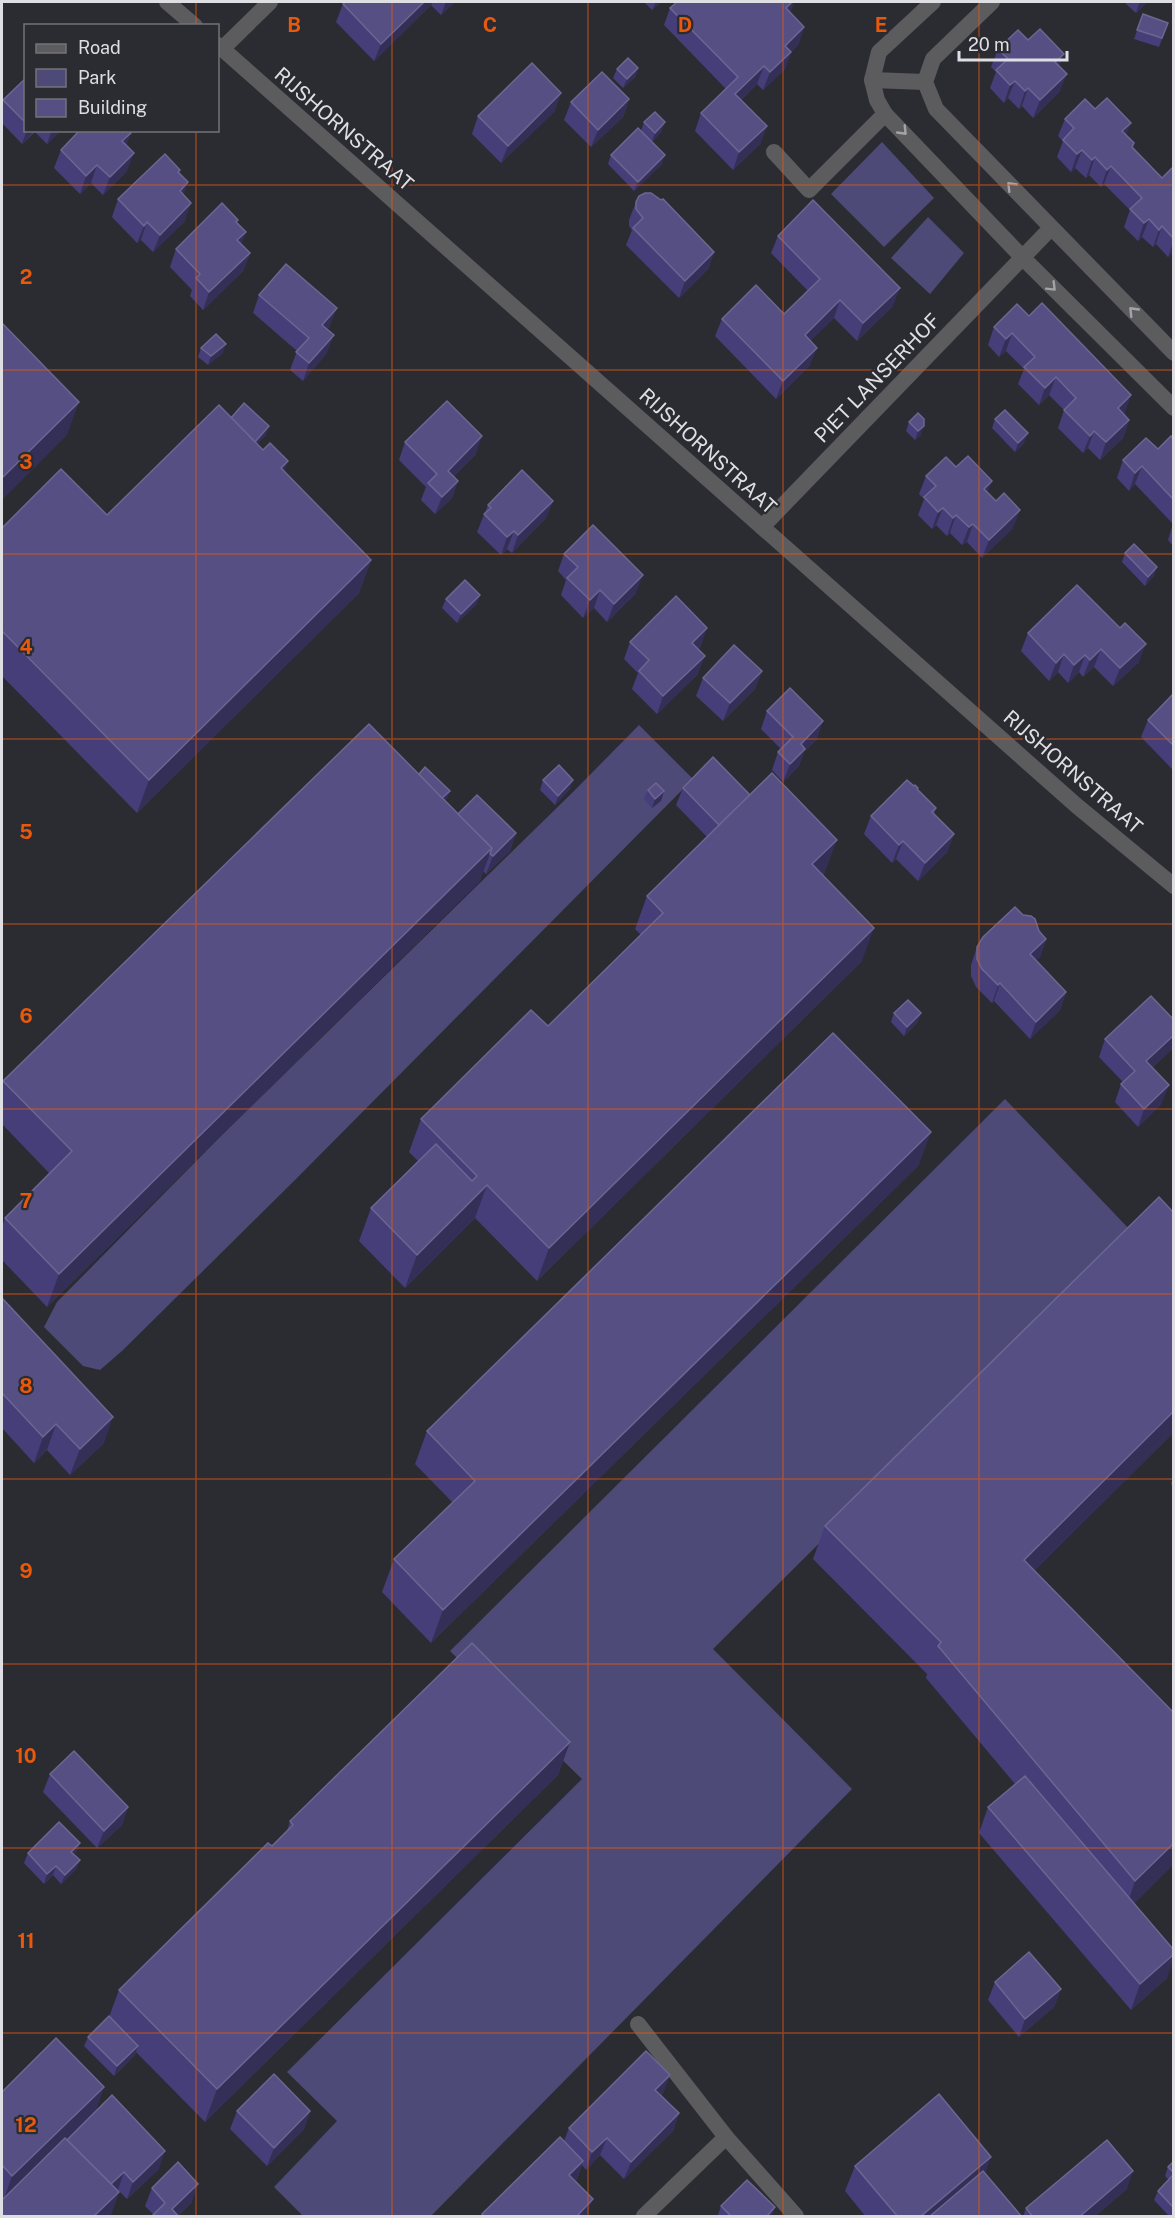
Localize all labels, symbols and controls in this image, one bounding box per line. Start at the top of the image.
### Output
text: B [287,13,301,37]
text: C [483,13,497,37]
text: D [678,13,692,37]
text: E [875,13,887,37]
legend [24,24,219,132]
scale bar [959,24,1067,62]
text: 20 m [968,34,1010,55]
text: Road [78,37,121,58]
street label: RIJSHORNSTRAAT [270,62,418,196]
text: Park [78,67,116,88]
text: Building [78,97,147,118]
one-way arrow [895,124,906,135]
one-way arrow [1007,183,1018,193]
text: 2 [20,265,32,289]
one-way arrow [1044,280,1055,291]
street label: PIET LANSERHOF [809,308,945,448]
one-way arrow [1129,308,1140,319]
street label: RIJSHORNSTRAAT [635,383,782,519]
text: 3 [19,450,33,474]
text: 4 [19,635,33,659]
street label: RIJSHORNSTRAAT [999,705,1147,839]
text: 5 [19,820,33,844]
text: 6 [19,1004,33,1028]
text: 7 [20,1189,32,1213]
text: 8 [19,1374,33,1398]
text: 9 [19,1559,33,1583]
text: 10 [15,1744,37,1768]
text: 11 [17,1929,35,1953]
text: 12 [15,2113,37,2137]

